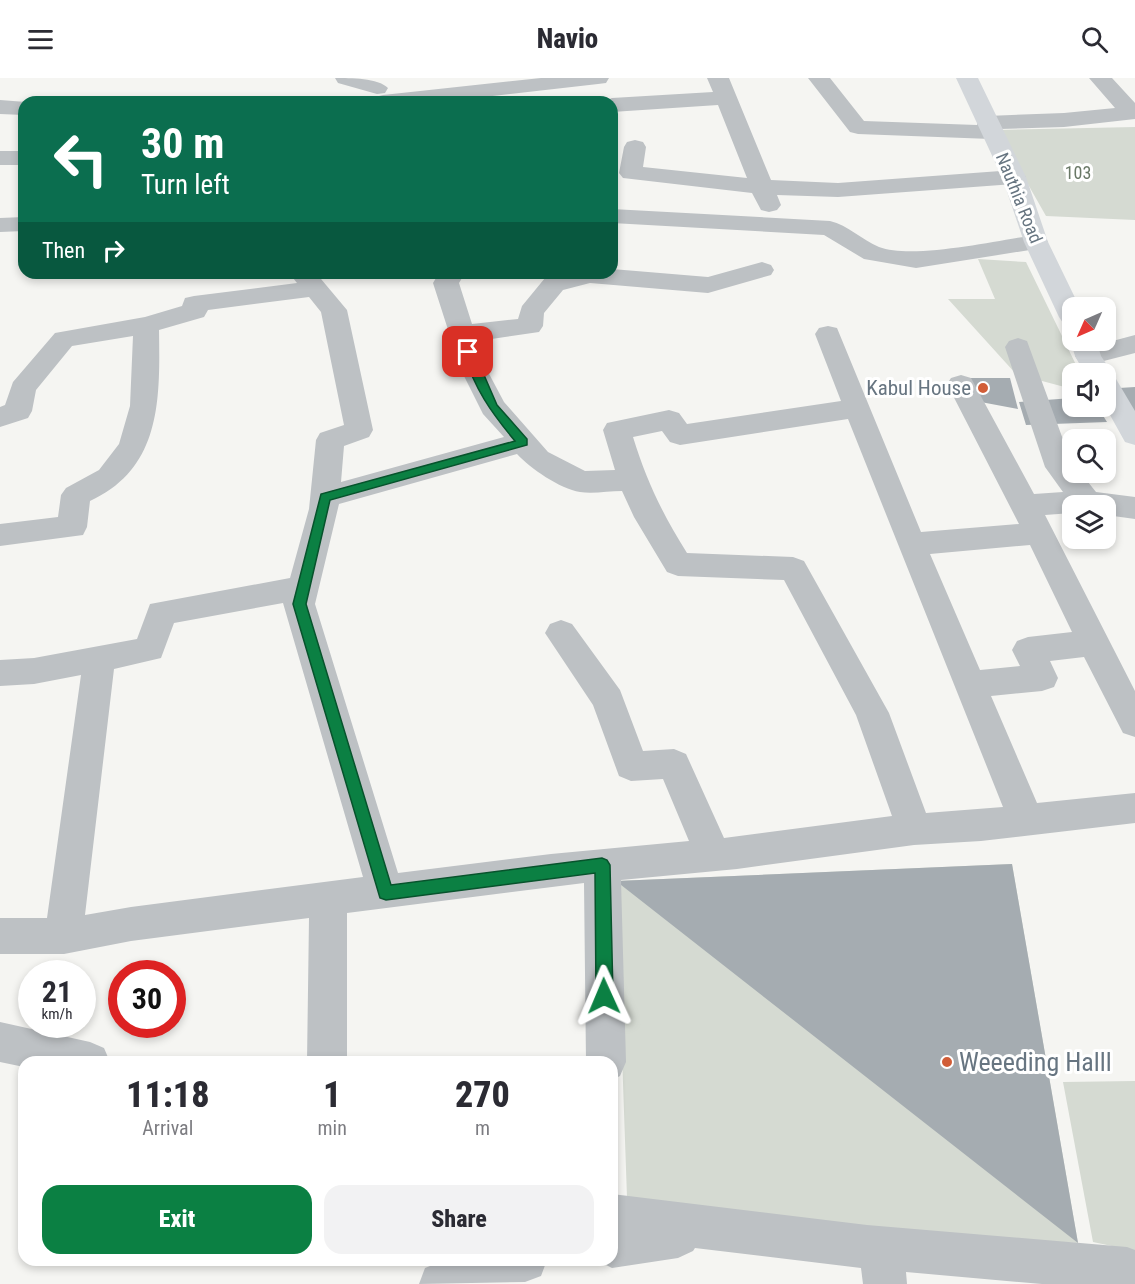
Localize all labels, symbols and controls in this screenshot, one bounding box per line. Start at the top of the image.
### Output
icon: menu [24,23,57,56]
text: Navio [537,23,598,55]
icon: search [1078,23,1111,56]
text: 30 m [141,119,224,168]
icon: left [42,120,120,198]
street label: Nauthia Road [992,150,1047,246]
park label: 103 [1065,162,1091,183]
text: Turn left [141,169,230,201]
icon: right [97,234,130,267]
text: Then [42,238,85,263]
north arrow [1062,297,1116,351]
map controls [1062,297,1116,549]
pin [442,326,493,377]
icon: arrive [451,335,484,368]
button: sound [1062,363,1116,417]
place label: Kabul House [866,376,971,400]
marker: Kabul House [976,381,990,395]
button: search [1062,429,1116,483]
button: layers [1062,495,1116,549]
speed limit sign: 30 [108,960,186,1038]
position arrow [572,964,636,1028]
text: 21 [42,974,72,1009]
text: km/h [42,1005,72,1023]
place label: Weeeding Halll [959,1047,1112,1077]
marker: Weeeding Halll [940,1055,954,1069]
text: 11:18 [126,1074,209,1116]
text: 1 [323,1074,341,1116]
text: 270 [455,1074,510,1116]
text: Arrival [142,1116,193,1140]
text: min [318,1116,347,1140]
text: m [475,1116,490,1140]
button: Exit [42,1185,312,1254]
button: Share [324,1185,594,1254]

